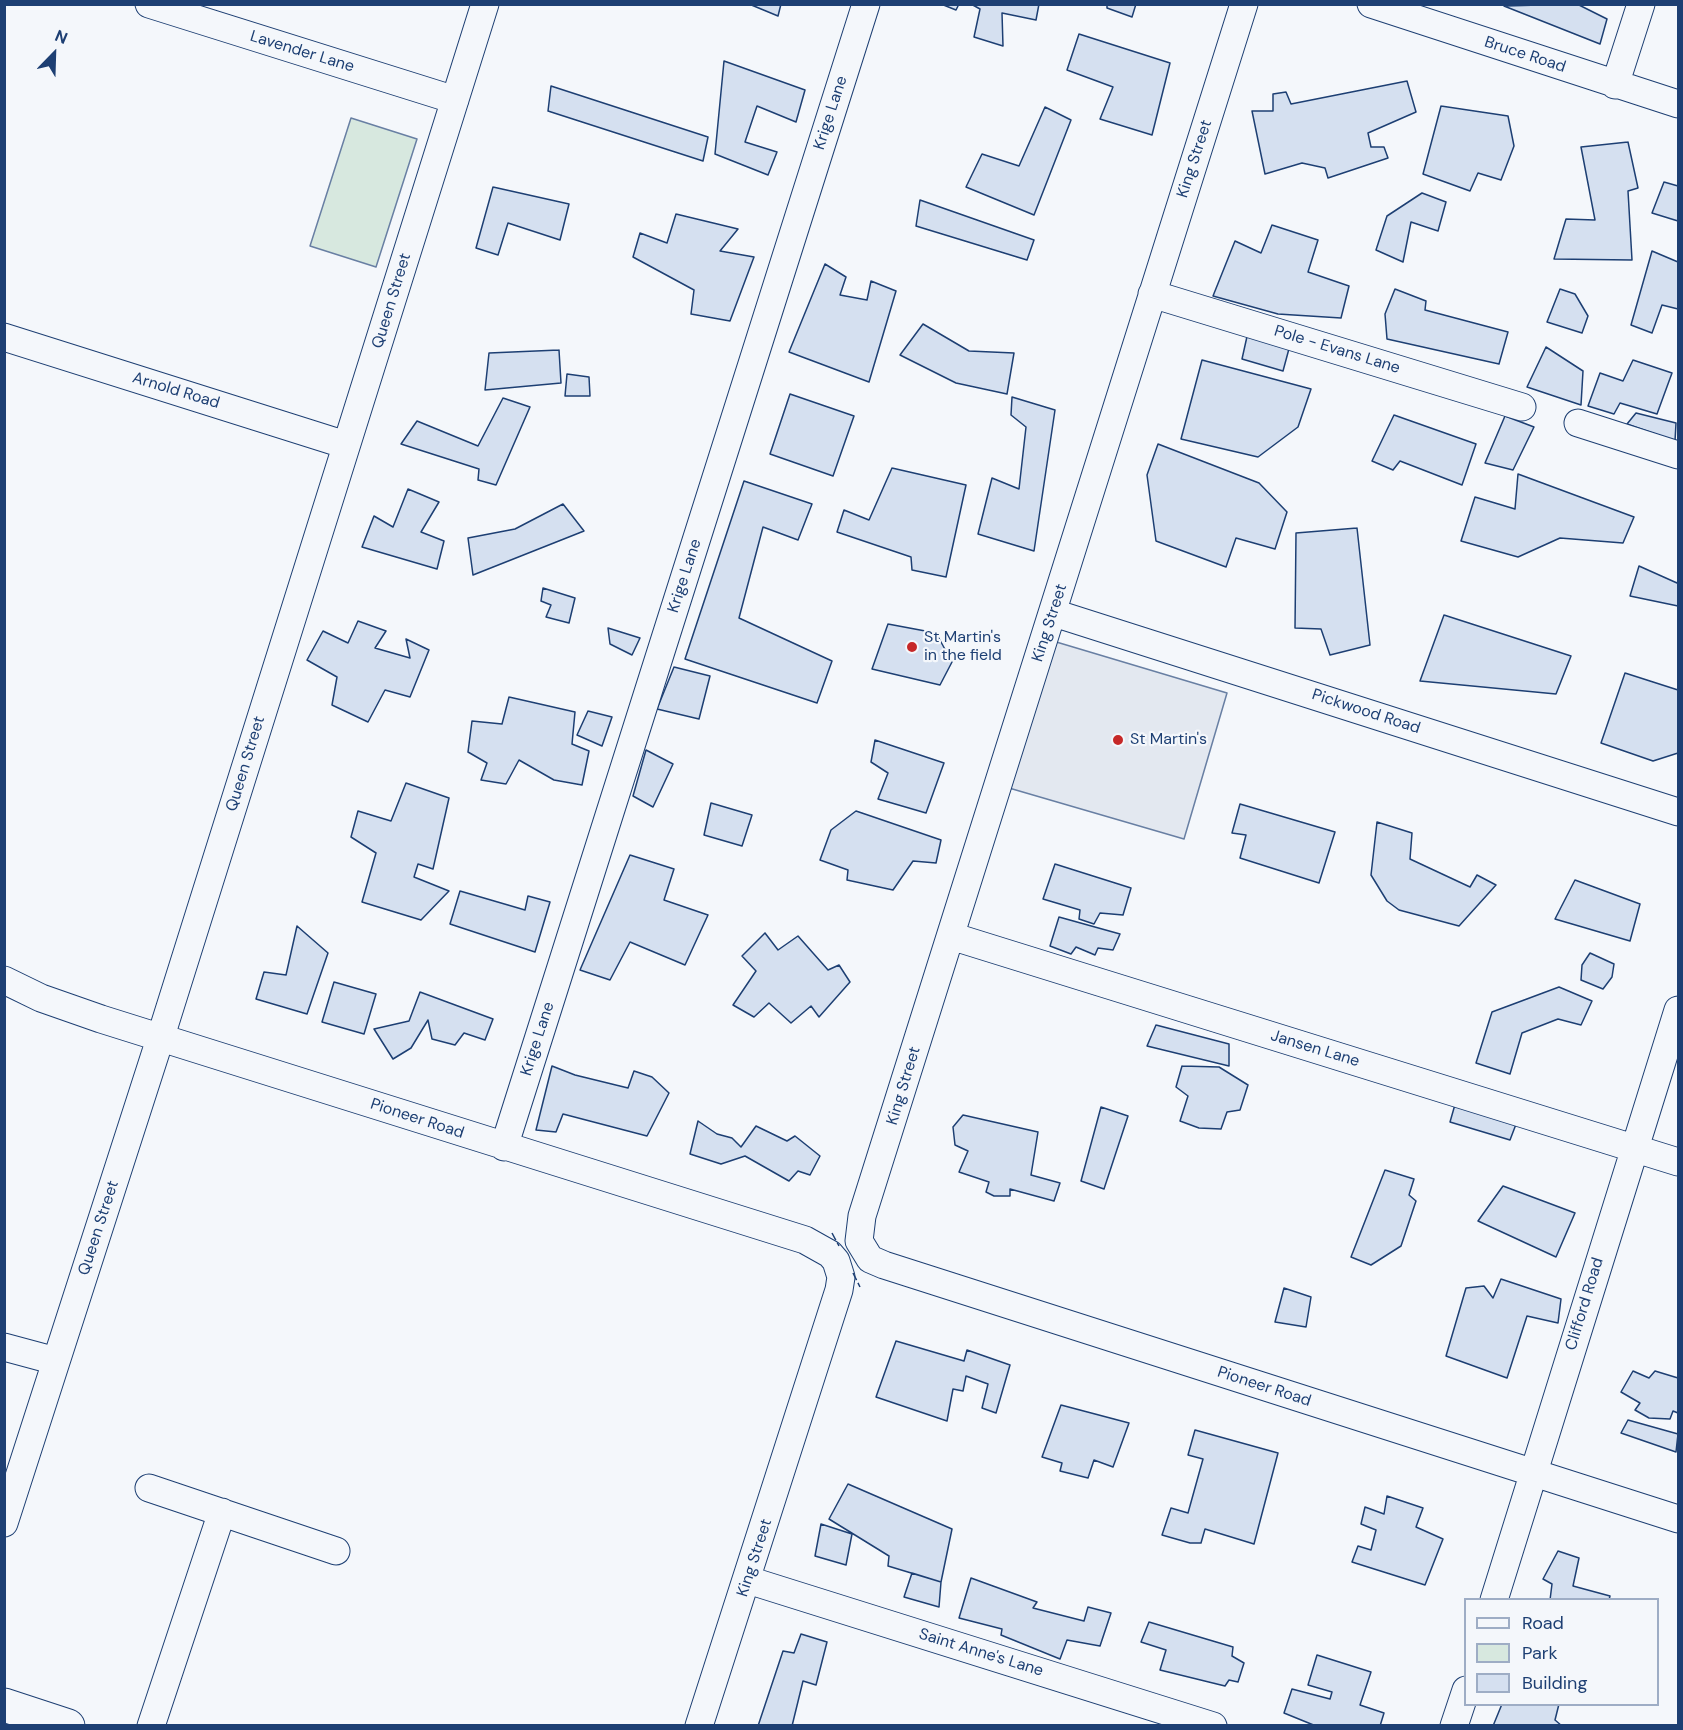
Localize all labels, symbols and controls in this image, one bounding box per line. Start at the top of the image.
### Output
north arrow [24,24,84,84]
text: N [52,25,71,49]
street label: Lavender Lane [248,27,356,77]
street label: Bruce Road [1482,33,1568,77]
street label: Krige Lane [810,74,852,152]
street label: King Street [1173,118,1217,200]
street label: Queen Street [368,251,416,351]
street label: Pole - Evans Lane [1272,322,1402,378]
street label: Arnold Road [130,369,222,413]
street label: Krige Lane [664,537,706,615]
street label: King Street [1028,582,1072,664]
place label: St Martin's in the field [924,628,1002,666]
marker: St Martin's in the field [905,640,919,654]
street label: Pickwood Road [1309,685,1423,739]
street label: Queen Street [222,714,270,814]
place label: St Martin's [1130,730,1207,750]
marker: St Martin's [1111,733,1125,747]
street label: Krige Lane [517,1000,559,1078]
street label: Jansen Lane [1268,1026,1362,1072]
street label: King Street [883,1045,925,1127]
street label: Pioneer Road [368,1095,466,1143]
street label: Queen Street [75,1178,123,1278]
street label: Clifford Road [1562,1255,1608,1353]
street label: Pioneer Road [1215,1363,1313,1411]
street label: King Street [733,1517,777,1599]
legend [1464,1598,1659,1706]
text: Road [1522,1611,1564,1635]
street label: Saint Anne's Lane [916,1625,1046,1681]
text: Park [1522,1641,1558,1665]
text: Building [1522,1671,1587,1695]

